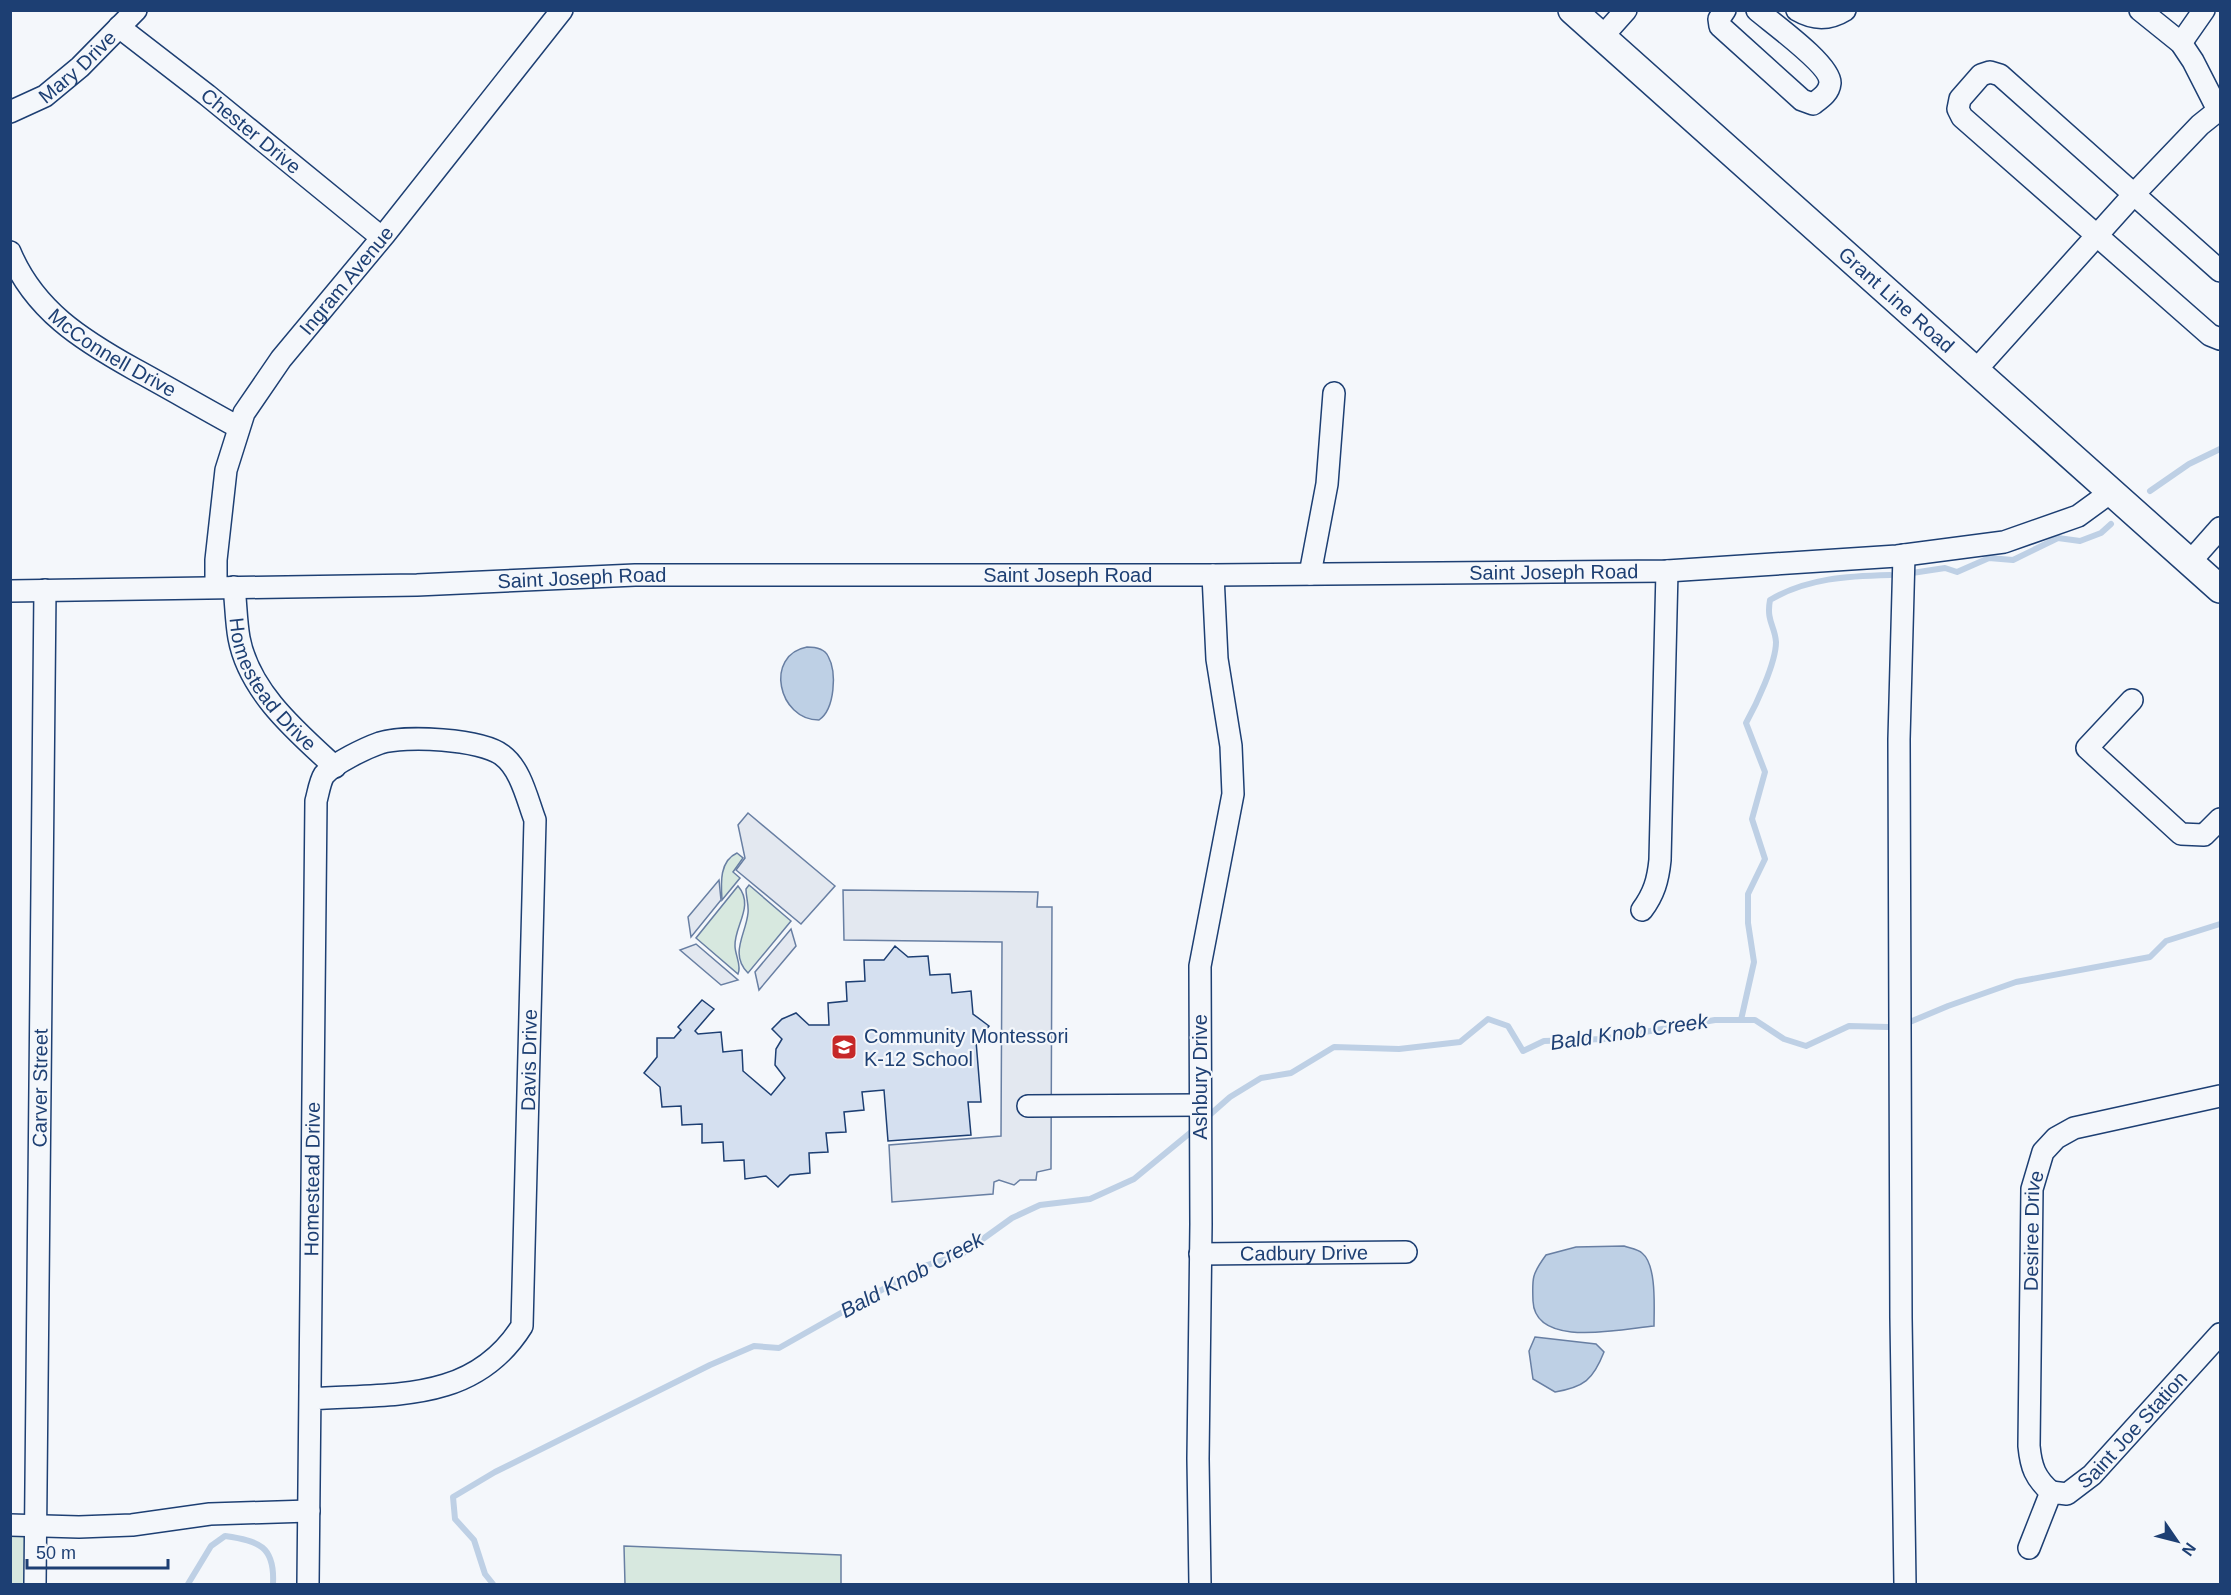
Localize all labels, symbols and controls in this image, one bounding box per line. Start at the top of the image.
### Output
street label: Mary Drive [34,26,120,108]
street label: Chester Drive [197,84,305,178]
street label: Ingram Avenue [295,222,398,339]
street label: Grant Line Road [1834,243,1958,357]
street label: McConnell Drive [44,304,180,401]
street label: Saint Joseph Road [1469,560,1638,584]
street label: Saint Joseph Road [497,564,666,592]
street label: Saint Joseph Road [983,564,1152,586]
street label: Homestead Drive [225,616,321,755]
street label: Davis Drive [517,1009,541,1111]
water label: Bald Knob Creek [1549,1009,1711,1054]
street label: Ashbury Drive [1189,1014,1211,1140]
place label: Community Montessori K-12 School [864,1025,1069,1070]
street label: Carver Street [28,1028,52,1148]
school or university icon: Community Montessori K-12 School [829,1032,859,1062]
street label: Homestead Drive [300,1102,324,1256]
street label: Desiree Drive [2020,1168,2048,1291]
water label: Bald Knob Creek [836,1226,989,1322]
street label: Cadbury Drive [1240,1241,1368,1265]
street label: Saint Joe Station [2073,1367,2192,1493]
north arrow [2147,1511,2207,1571]
scale bar [27,1532,168,1570]
text: N [2179,1540,2199,1559]
text: 50 m [36,1543,76,1563]

